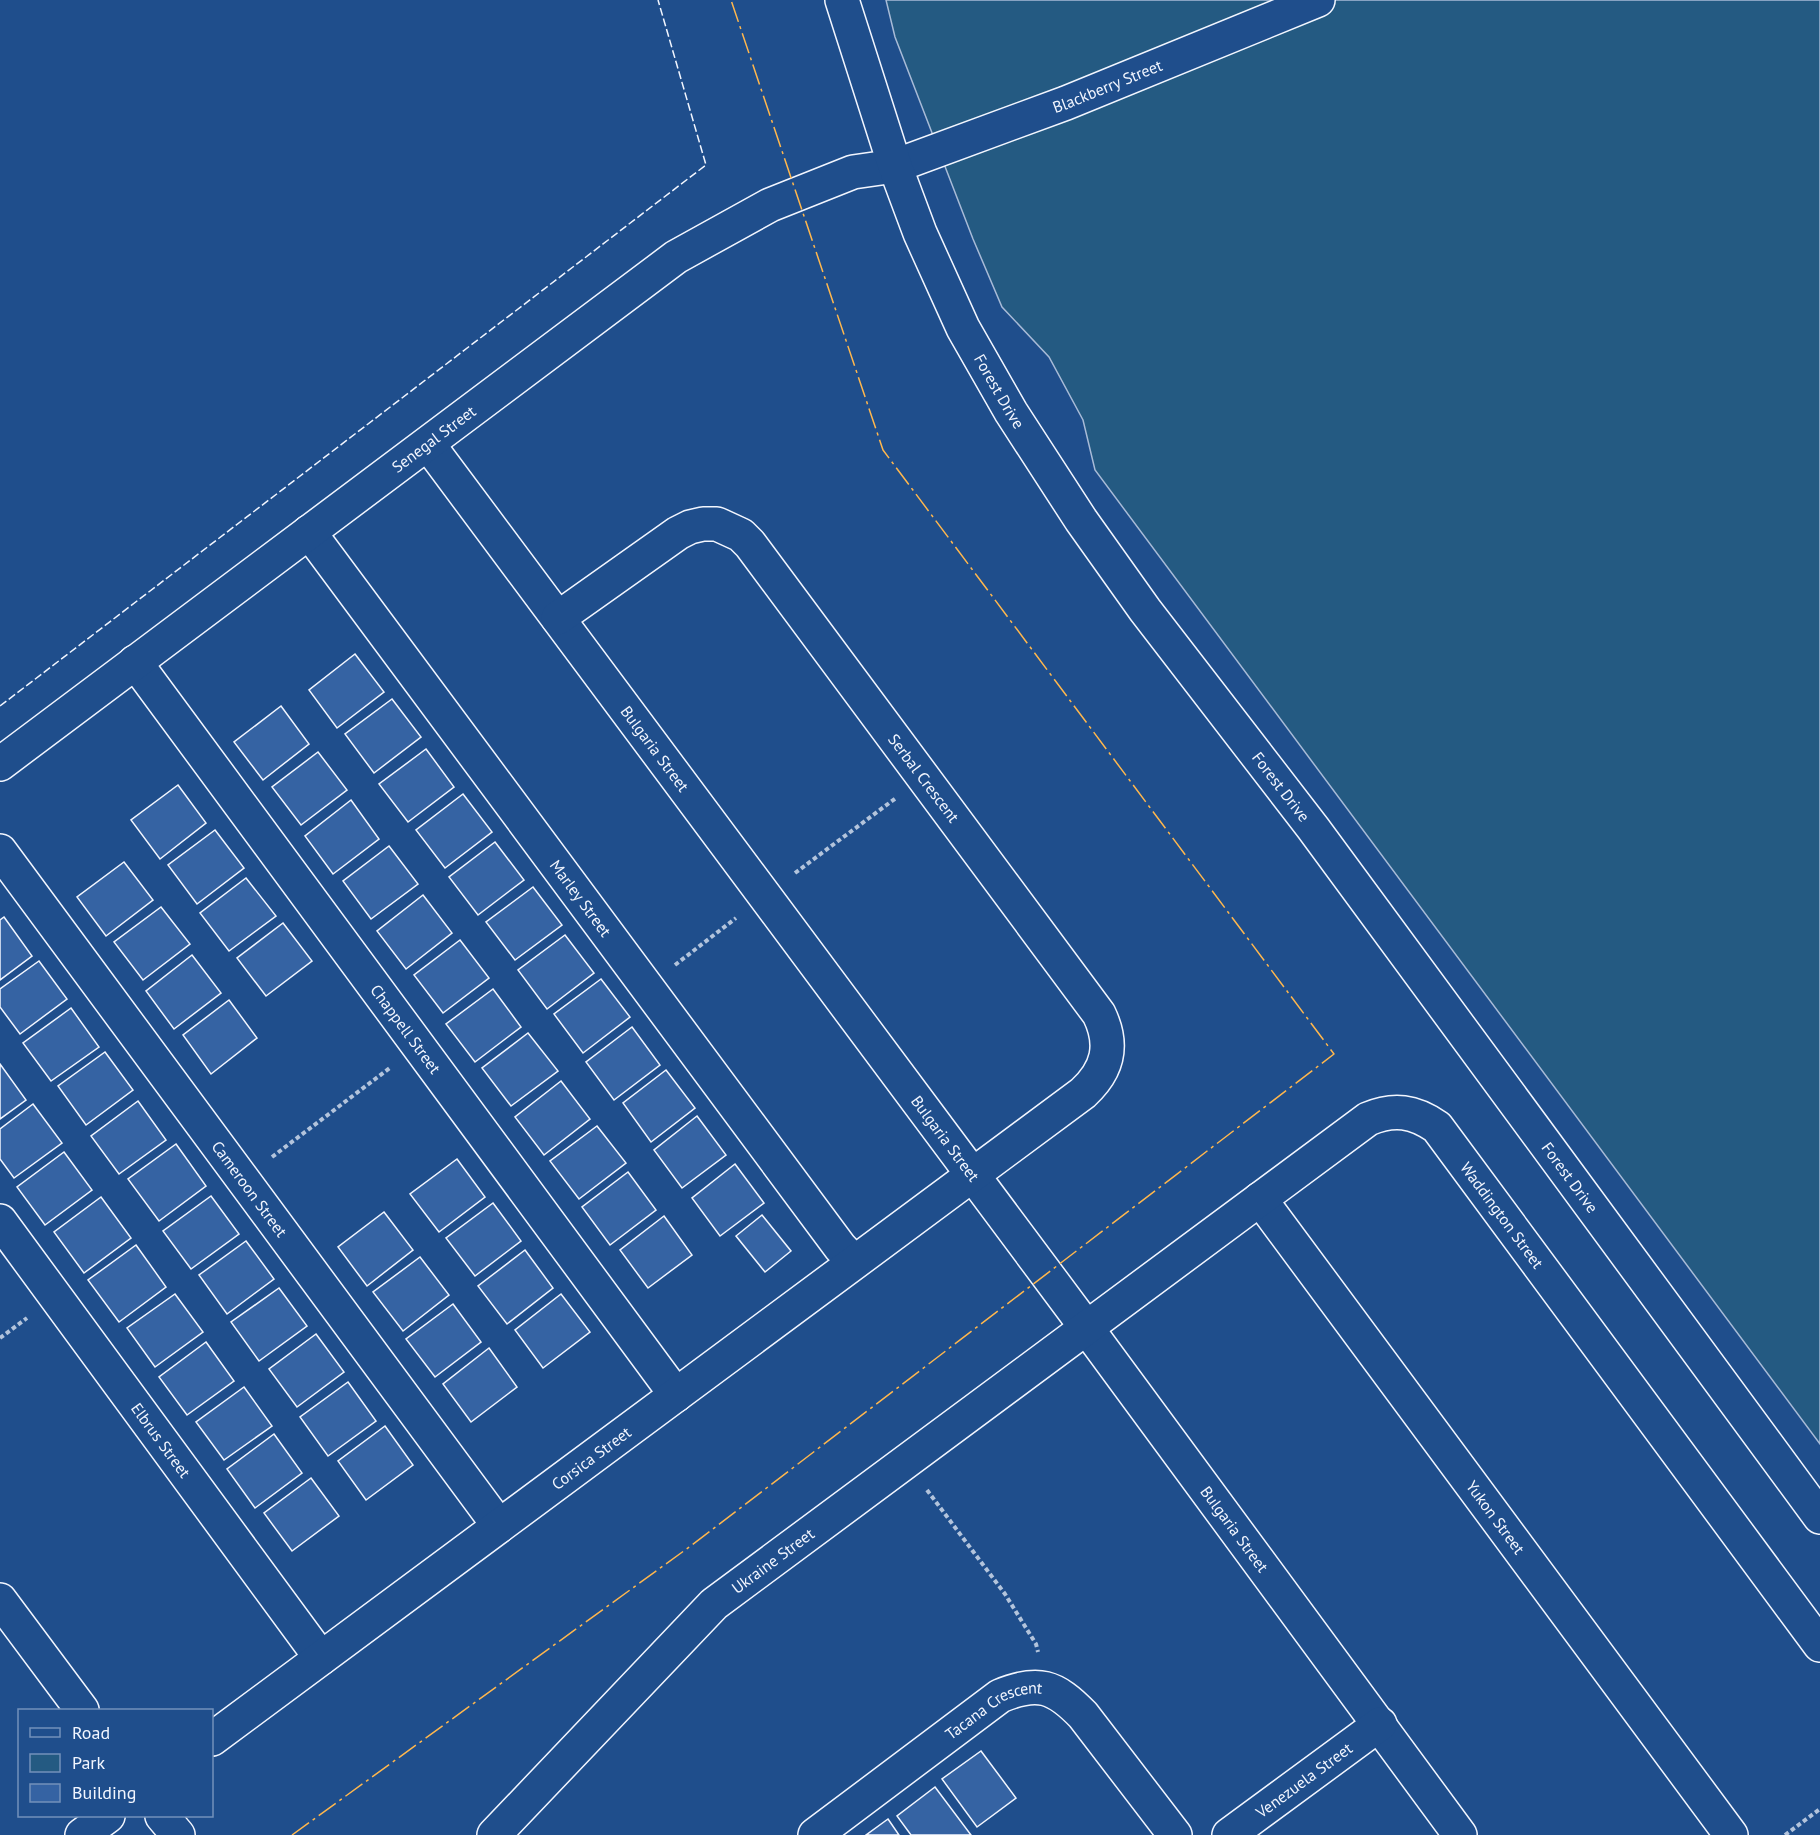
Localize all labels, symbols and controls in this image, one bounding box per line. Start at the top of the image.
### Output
street label: Blackberry Street [1050,55,1166,117]
street label: Forest Drive [970,350,1029,432]
street label: Senegal Street [388,401,480,477]
street label: Bulgaria Street [617,702,694,796]
street label: Serbal Crescent [884,730,964,827]
street label: Forest Drive [1248,748,1314,826]
street label: Marley Street [546,856,616,941]
street label: Chappell Street [366,980,446,1078]
street label: Bulgaria Street [907,1091,984,1186]
street label: Cameroon Street [208,1137,292,1241]
street label: Forest Drive [1538,1138,1603,1217]
street label: Waddington Street [1456,1158,1548,1273]
street label: Elbrus Street [127,1399,195,1482]
street label: Corsica Street [547,1421,635,1494]
street label: Yukon Street [1462,1477,1530,1558]
street label: Bulgaria Street [1196,1482,1273,1576]
street label: Ukraine Street [727,1523,818,1598]
street label: Tacana Crescent [941,1677,1044,1744]
legend [18,1709,213,1817]
text: Road [72,1721,110,1744]
street label: Venezuela Street [1251,1738,1357,1823]
text: Park [72,1751,105,1774]
text: Building [72,1781,136,1804]

